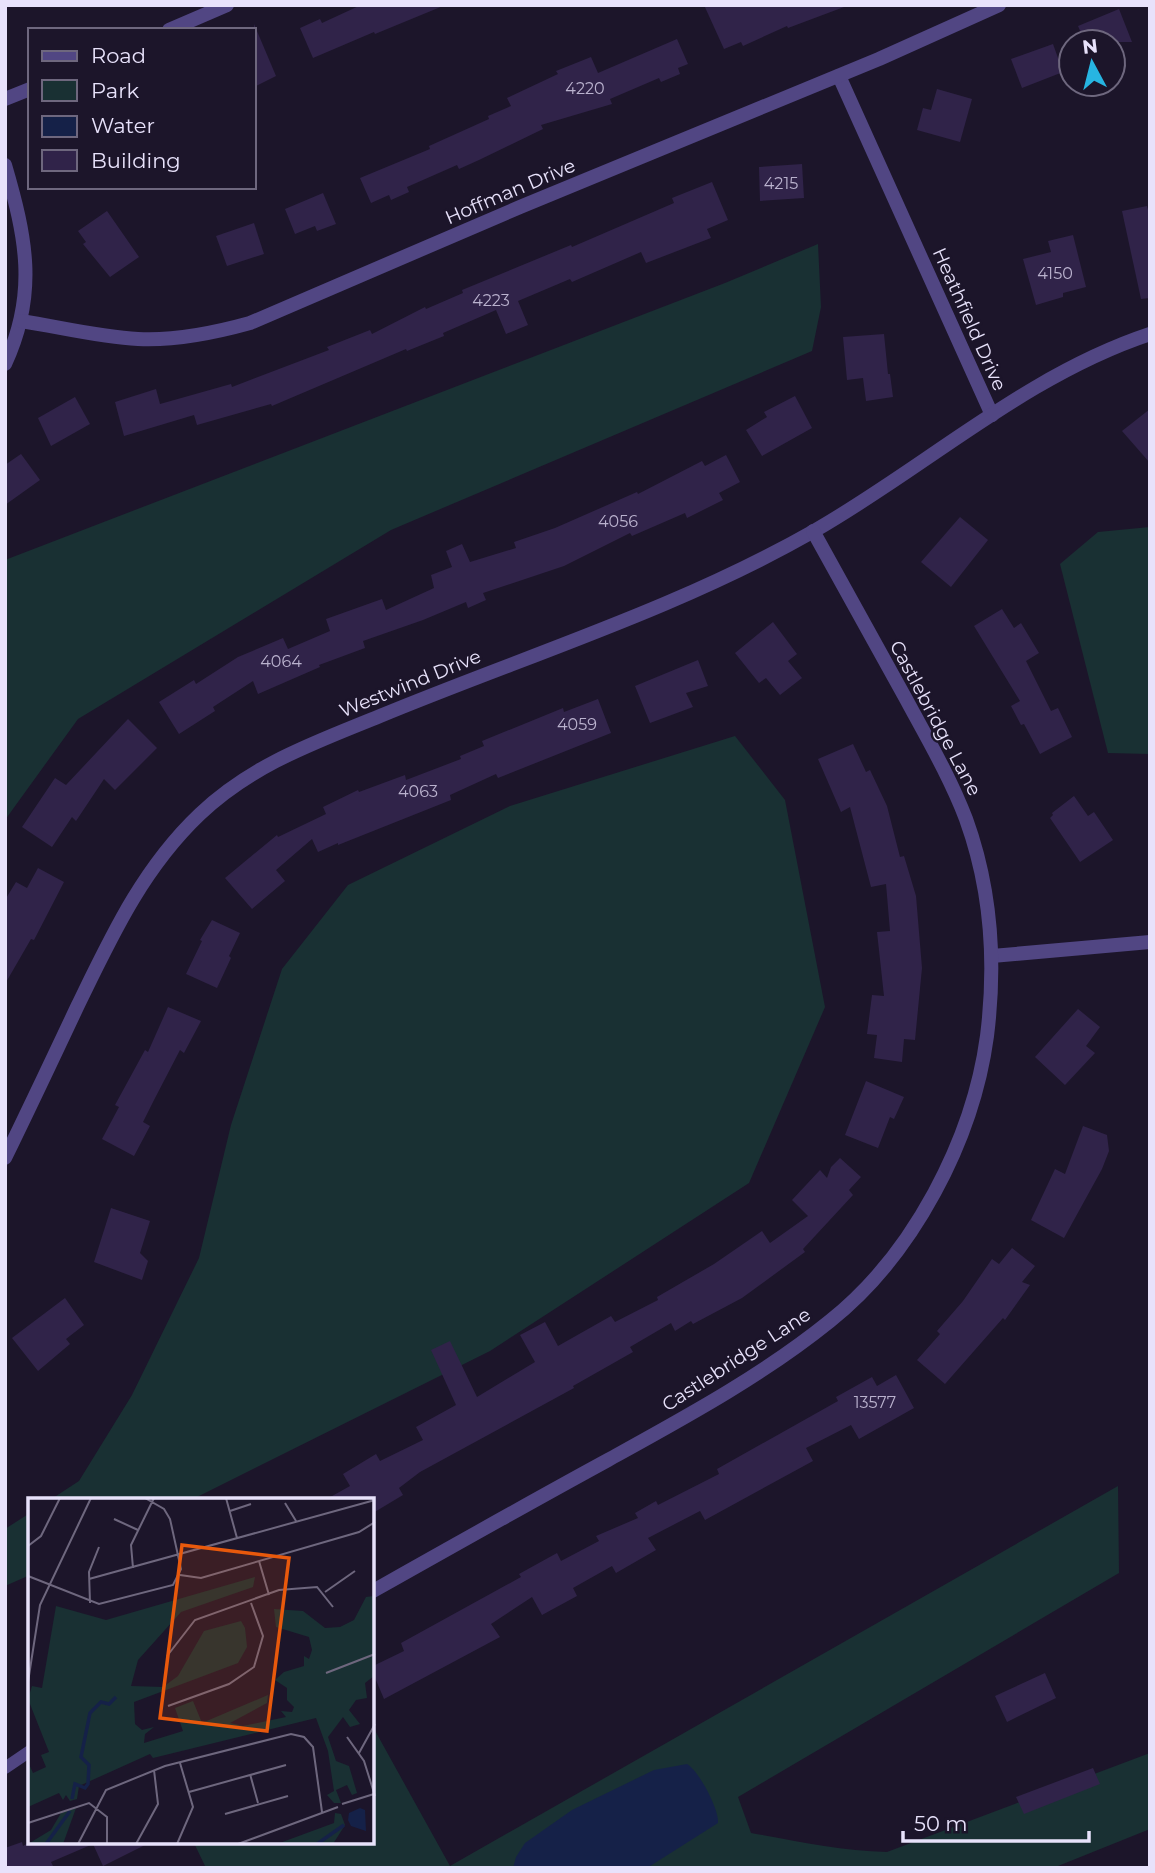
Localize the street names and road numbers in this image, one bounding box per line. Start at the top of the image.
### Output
street label: Hoffman Drive [442,154,579,229]
street label: Heathfield Drive [928,244,1011,394]
street label: Castlebridge Lane [885,637,986,800]
street label: Westwind Drive [336,645,484,722]
street label: Castlebridge Lane [658,1303,815,1416]

